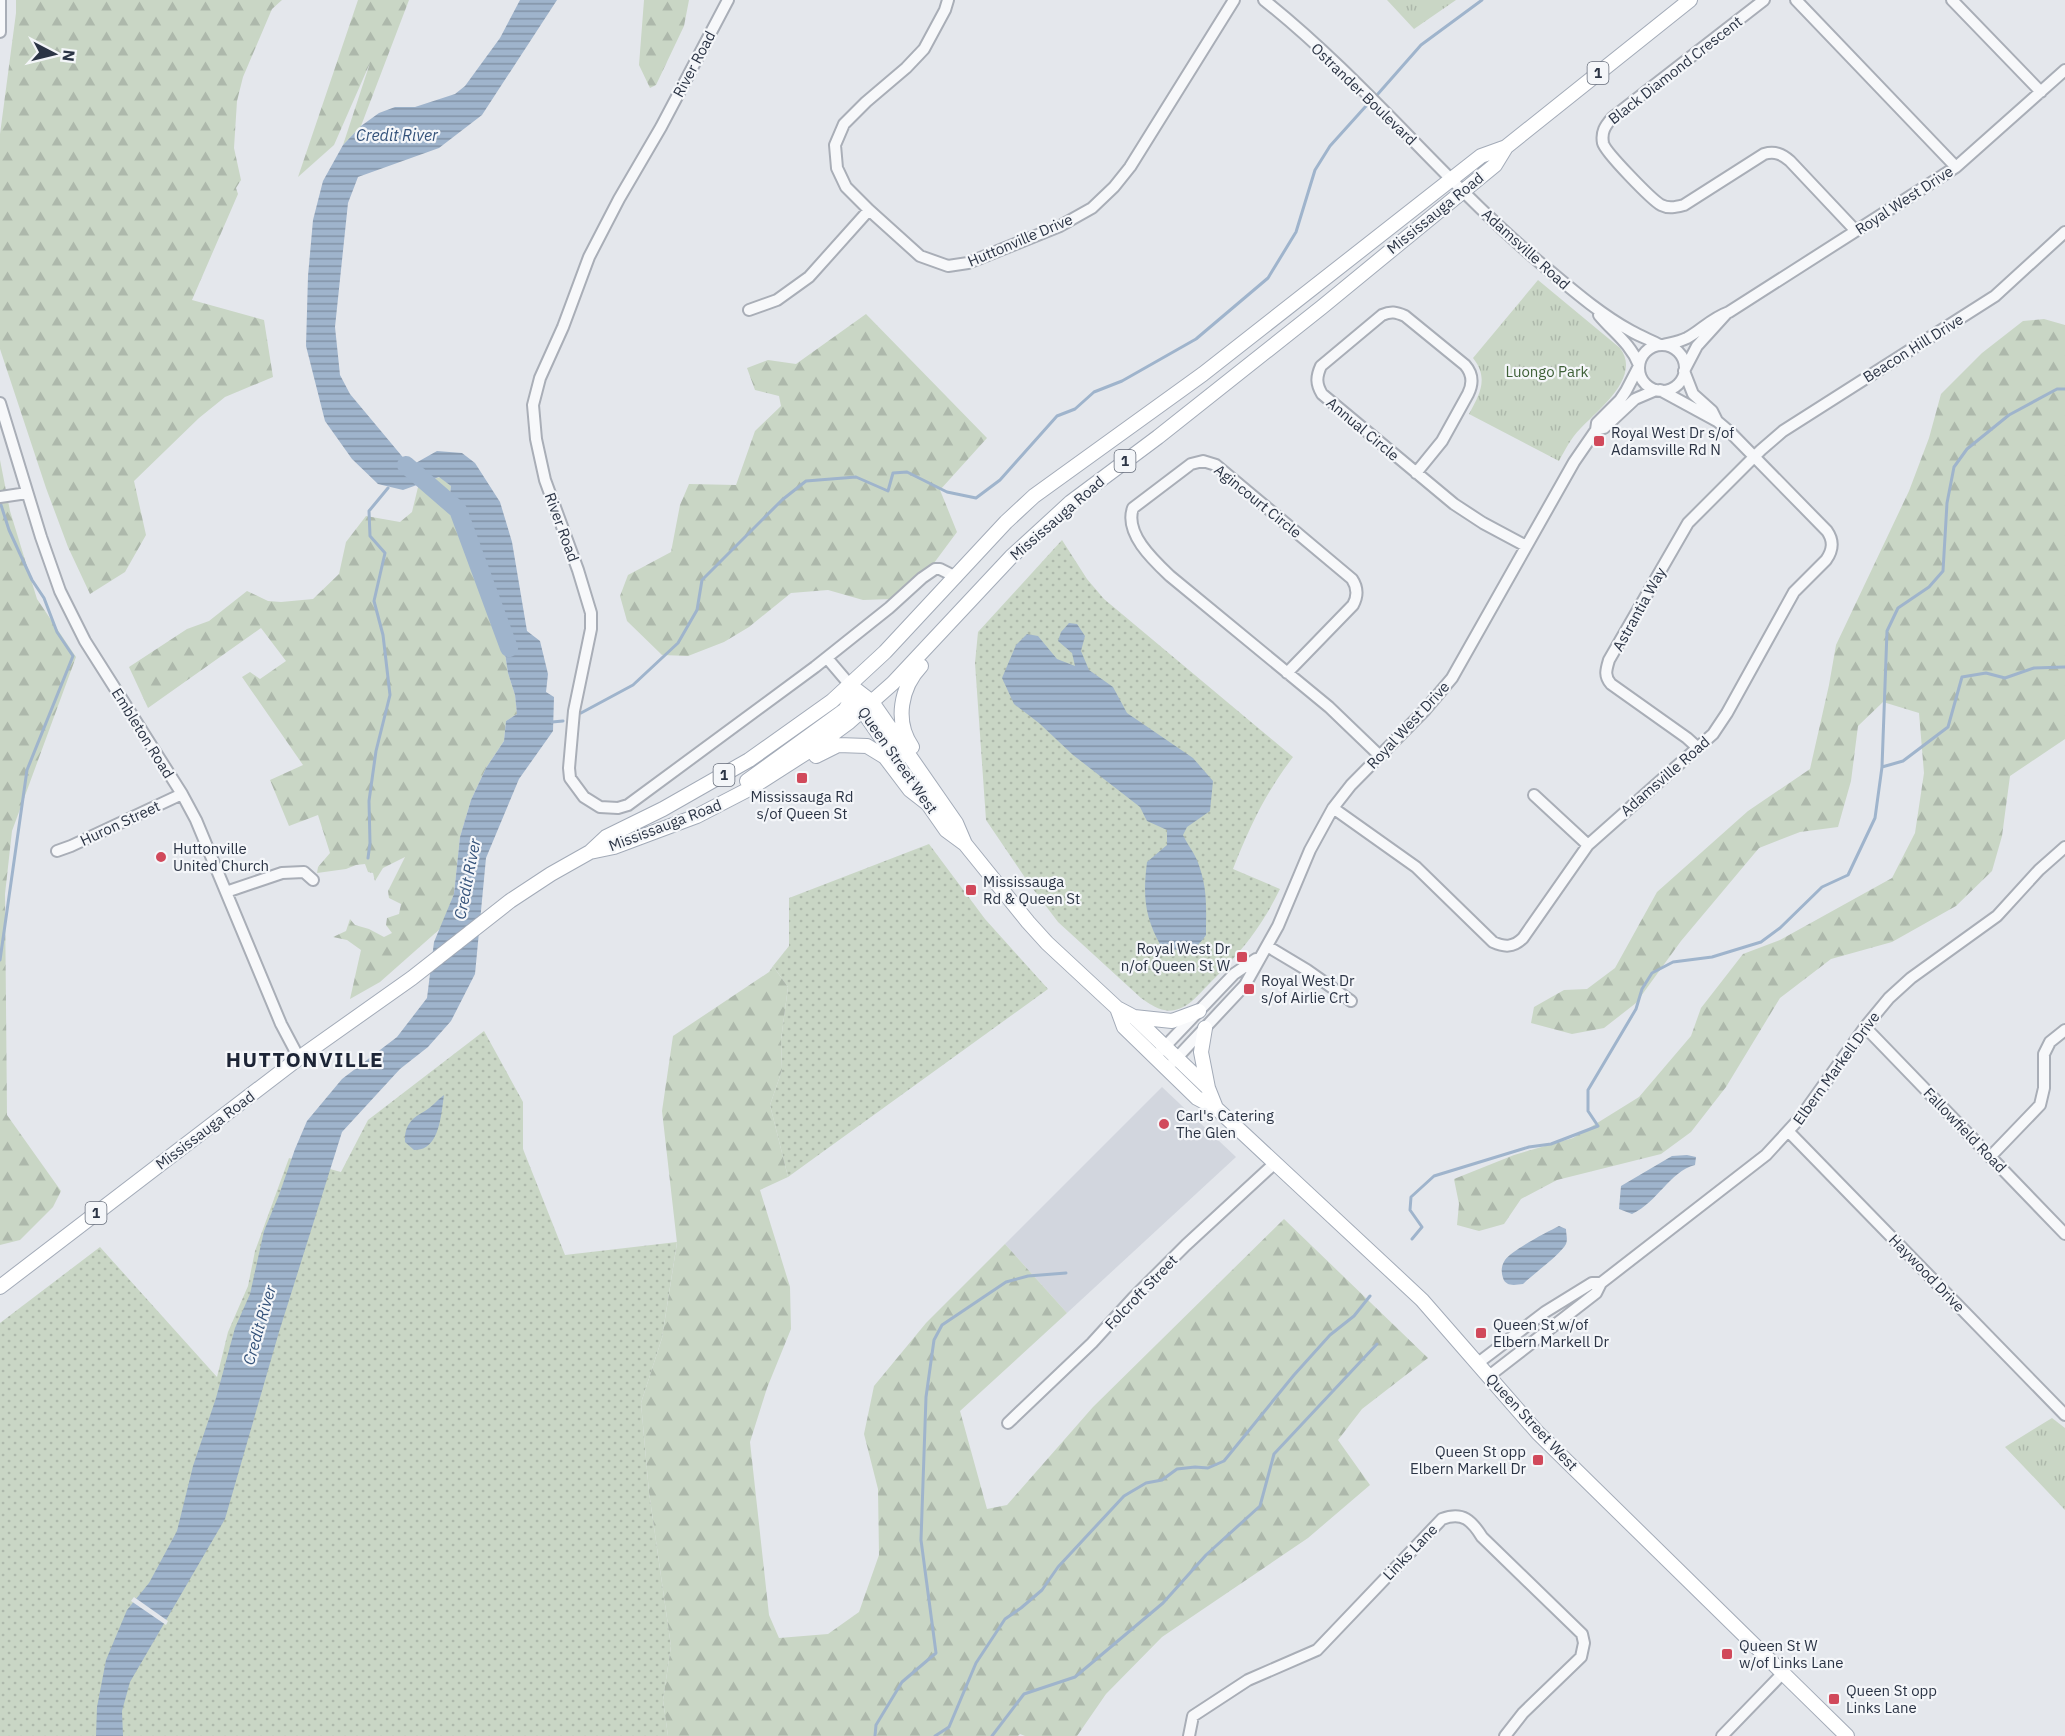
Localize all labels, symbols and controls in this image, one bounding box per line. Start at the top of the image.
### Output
street label: Black Diamond Crescent [1604,12,1746,128]
north arrow [24,24,84,84]
street label: River Road [669,28,719,100]
street label: Ostrander Boulevard [1307,39,1421,149]
text: N [58,49,80,63]
road number: 1 [1588,62,1608,84]
water label: Credit River [356,125,439,145]
street label: Royal West Drive [1852,161,1956,239]
street label: Mississauga Road [1383,168,1487,258]
street label: Adamsville Road [1478,204,1574,294]
street label: Huttonville Drive [965,209,1075,271]
street label: Beacon Hill Drive [1859,310,1967,386]
park label: Luongo Park [1506,362,1589,381]
street label: Annual Circle [1323,393,1403,465]
place label: Royal West Dr s/of Adamsville Rd N [1611,423,1734,459]
marker: Royal West Dr s/of Adamsville Rd N [1592,434,1606,448]
road number: 1 [1114,450,1136,472]
street label: Agincourt Circle [1210,460,1306,542]
street label: Mississauga Road [1006,472,1108,564]
street label: River Road [541,490,583,564]
street label: Astrantia Way [1608,563,1670,654]
street label: Royal West Drive [1363,677,1453,773]
street label: Embleton Road [108,684,178,782]
street label: Queen Street West [854,703,942,817]
street label: Adamsville Road [1616,732,1714,820]
road number: 1 [714,764,734,786]
marker: Mississauga Rd s/of Queen St [795,771,809,785]
place label: Mississauga Rd s/of Queen St [751,787,853,823]
street label: Mississauga Road [606,795,724,855]
street label: Huron Street [77,796,163,850]
water label: Credit River [449,836,485,921]
place label: Huttonville United Church [173,839,269,875]
marker: Huttonville United Church [154,850,168,864]
place label: Mississauga Rd & Queen St [983,872,1080,908]
marker: Mississauga Rd & Queen St [964,883,978,897]
place label: Royal West Dr n/of Queen St W [1121,939,1231,975]
marker: Royal West Dr n/of Queen St W [1235,950,1249,964]
place label: Royal West Dr s/of Airlie Crt [1261,971,1355,1007]
marker: Royal West Dr s/of Airlie Crt [1242,982,1256,996]
street label: Elbern Markell Drive [1789,1008,1883,1128]
district label: HUTTONVILLE [226,1045,384,1073]
street label: Fallowfield Road [1920,1083,2010,1177]
street label: Mississauga Road [152,1087,258,1173]
place label: Carl's Catering The Glen [1176,1106,1274,1142]
marker: Carl's Catering The Glen [1157,1117,1171,1131]
road number: 1 [86,1202,106,1224]
street label: Haywood Drive [1885,1230,1969,1316]
street label: Folcroft Street [1101,1251,1181,1333]
water label: Credit River [238,1282,280,1367]
place label: Queen St w/of Elbern Markell Dr [1493,1315,1610,1351]
marker: Queen St w/of Elbern Markell Dr [1474,1326,1488,1340]
street label: Queen Street West [1482,1369,1582,1475]
place label: Queen St opp Elbern Markell Dr [1410,1442,1526,1478]
marker: Queen St opp Elbern Markell Dr [1531,1453,1545,1467]
street label: Links Lane [1379,1520,1441,1584]
place label: Queen St W w/of Links Lane [1739,1636,1843,1672]
marker: Queen St W w/of Links Lane [1720,1647,1734,1661]
place label: Queen St opp Links Lane [1846,1681,1937,1717]
marker: Queen St opp Links Lane [1827,1692,1841,1706]

